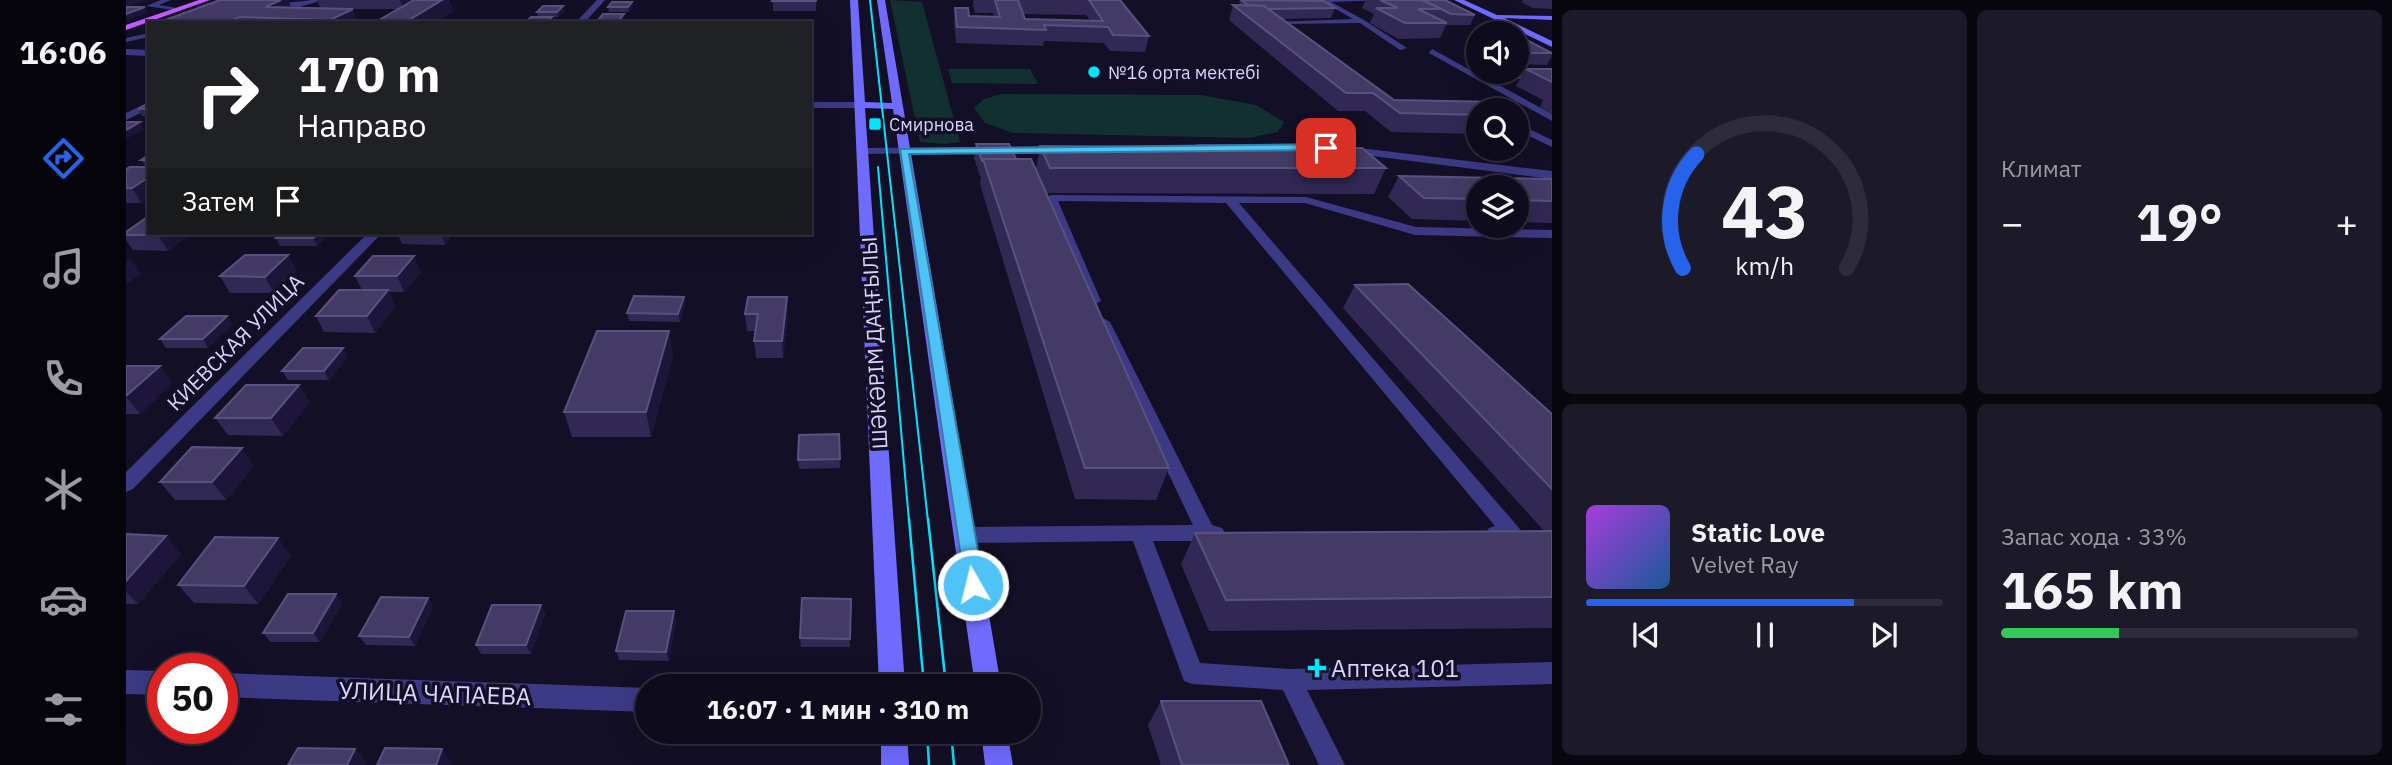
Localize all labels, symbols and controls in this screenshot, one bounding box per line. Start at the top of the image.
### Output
map controls [1466,21,1529,238]
button: sound [1466,21,1529,84]
text: 16:06 [19,31,107,73]
text: 170 m [297,42,441,105]
icon: right [182,49,273,140]
place label: №16 орта мектебі [1108,61,1260,84]
marker: №16 орта мектебі [1086,64,1102,80]
button: search [1466,98,1529,161]
text: Направо [297,104,426,146]
place label: Смирнова [889,113,974,136]
marker: Смирнова [867,116,883,132]
pin [1296,118,1356,178]
icon: arrive [1307,129,1345,167]
icon: directions [39,134,88,183]
text: Климат [2001,153,2082,183]
text: 43 [1721,163,1808,258]
button: layers [1466,175,1529,238]
icon: arrive [269,182,307,220]
text: Затем [182,184,255,218]
text: 19° [2136,188,2223,255]
text: − [2001,198,2024,247]
text: + [2335,198,2358,247]
street label: ШӘКӘРІМ ДАҢҒЫЛЫ [854,236,894,450]
icon: music [39,244,88,293]
text: km/h [1735,249,1794,282]
street label: КИЕВСКАЯ УЛИЦА [160,267,310,417]
icon: phone [39,354,88,403]
icon: climate [39,465,88,514]
text: Static Love [1691,515,1825,549]
text: Запас хода · 33% [2001,521,2187,551]
position arrow [936,548,1010,622]
text: Velvet Ray [1691,549,1798,579]
text: 165 km [2001,556,2183,623]
icon: car [39,575,88,624]
icon: previous [1627,616,1665,654]
icon: pause [1746,616,1784,654]
icon: next [1865,616,1903,654]
place label: Аптека 101 [1331,652,1459,684]
speed limit sign: 50 [147,653,238,744]
marker: Аптека 101 [1309,660,1325,676]
street label: УЛИЦА ЧАПАЕВА [338,674,532,712]
icon: filters [39,685,88,734]
text: 16:07 · 1 мин · 310 m [707,692,969,726]

